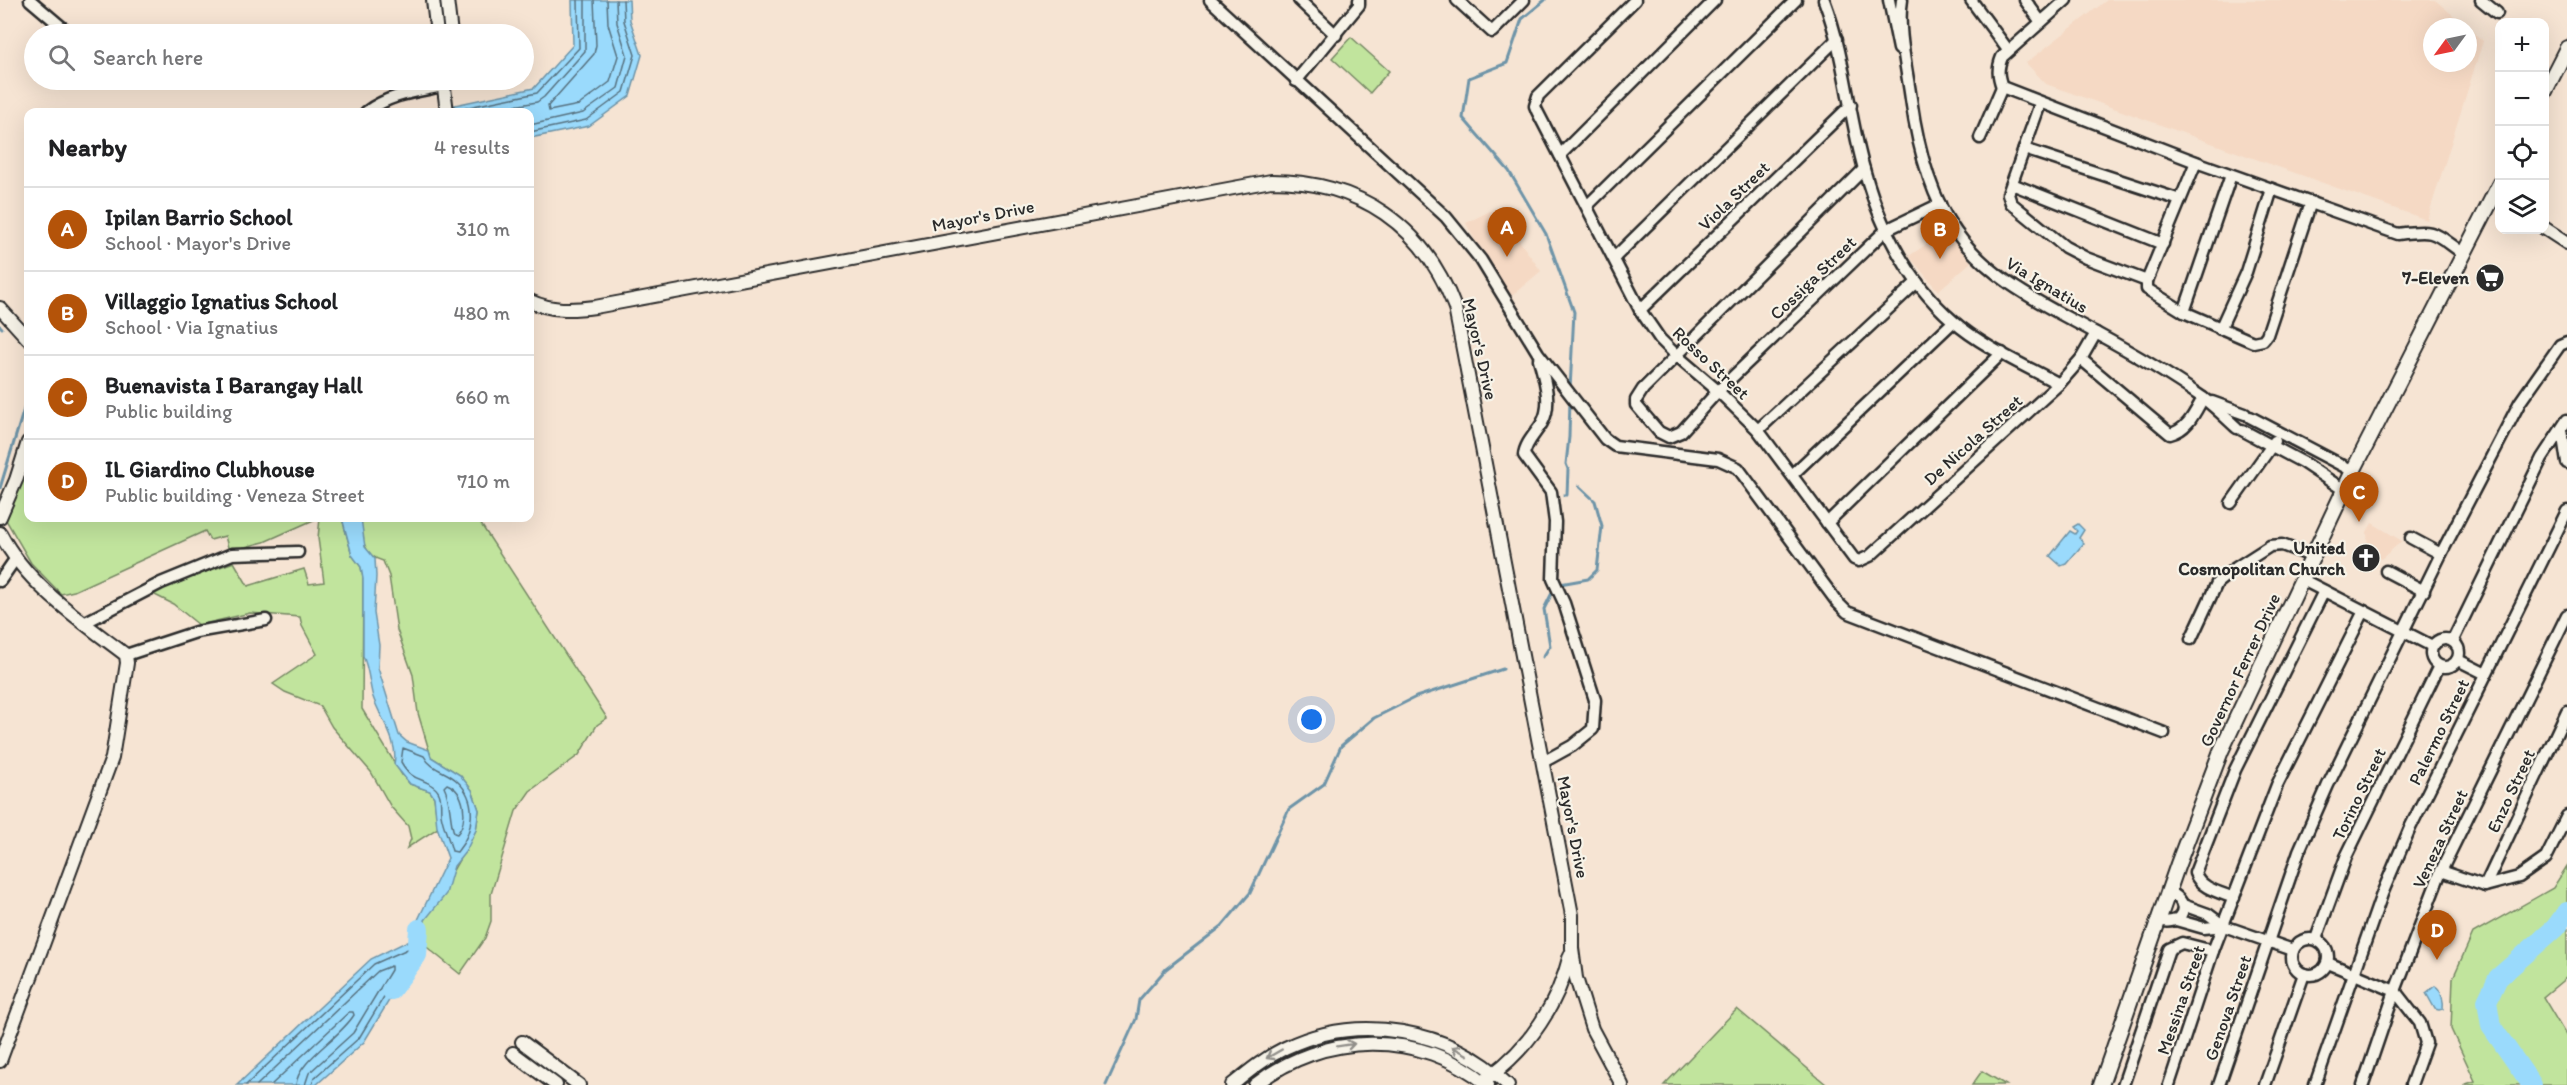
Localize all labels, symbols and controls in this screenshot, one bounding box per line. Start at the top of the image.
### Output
north arrow [2423,18,2477,72]
map controls [2495,18,2549,234]
button: + [2495,18,2549,72]
search box [24,24,534,90]
icon: search [45,41,78,74]
text: Search here [93,44,203,71]
button: − [2495,72,2549,126]
button: locate [2495,126,2549,180]
text: Nearby [48,131,127,163]
text: 4 results [434,135,510,159]
street label: Viola Street [1694,156,1774,235]
button: layers [2495,180,2549,234]
street label: Mayor's Drive [930,195,1036,237]
text: Ipilan Barrio School [105,204,293,231]
pin: A [1488,208,1526,257]
pin: B [1920,210,1960,259]
text: A [61,217,74,241]
text: 310 m [456,217,510,241]
text: School · Mayor's Drive [105,231,291,255]
street label: Cossiga Street [1765,231,1861,325]
street label: Via Ignatius [2002,252,2092,318]
supermarket icon: 7-Eleven [2474,262,2506,294]
place label: 7-Eleven [2401,267,2470,289]
text: Villaggio Ignatius School [105,288,338,315]
street label: Mayor's Drive [1458,296,1502,402]
text: B [61,301,74,325]
text: 480 m [453,301,510,325]
text: School · Via Ignatius [105,315,278,339]
street label: Rosso Street [1668,322,1754,404]
text: Buenavista I Barangay Hall [105,372,363,399]
text: C [61,385,74,409]
text: 660 m [455,385,510,409]
street label: De Nicola Street [1919,390,2027,490]
text: Public building [105,399,232,423]
text: IL Giardino Clubhouse [105,456,315,483]
text: D [61,469,74,493]
text: 710 m [457,469,510,493]
pin: C [2340,472,2378,522]
text: Public building · Veneza Street [105,483,365,507]
place label: United Cosmopolitan Church [2178,537,2345,580]
church icon: United Cosmopolitan Church [2350,542,2382,574]
street label: Governor Ferrer Drive [2195,590,2285,750]
street label: Palermo Street [2404,675,2474,789]
your location [1297,705,1326,734]
street label: Torino Street [2327,744,2391,844]
street label: Enzo Street [2482,746,2540,836]
street label: Mayor's Drive [1552,774,1594,880]
street label: Veneza Street [2407,786,2473,892]
pin: D [2418,910,2456,960]
street label: Messina Street [2152,942,2210,1058]
street label: Genova Street [2200,952,2256,1064]
one-way arrow [1335,1040,1355,1051]
one-way arrow [1452,1045,1470,1056]
one-way arrow [1266,1049,1283,1061]

